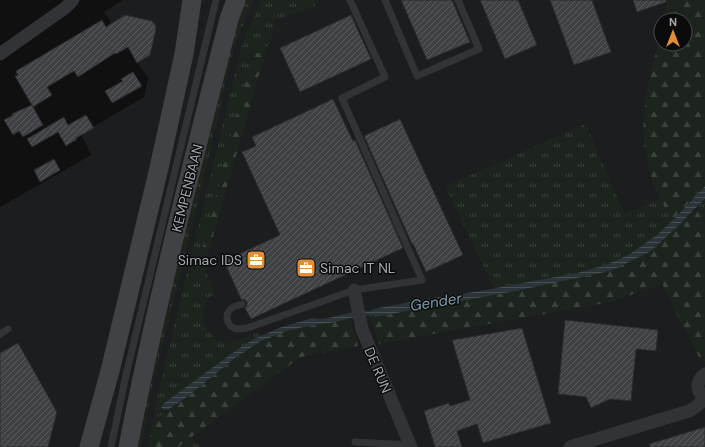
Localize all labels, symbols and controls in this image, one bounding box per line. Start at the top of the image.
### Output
north arrow [653,12,693,52]
text: N [669,15,677,29]
street label: KEMPENBAAN [167,142,207,234]
office icon: Simac IDS [245,249,267,271]
place label: Simac IDS [178,251,242,269]
office icon: Simac IT NL [295,257,317,279]
place label: Simac IT NL [320,259,395,277]
water label: Gender [409,288,464,316]
street label: DE RUN [360,344,396,396]

